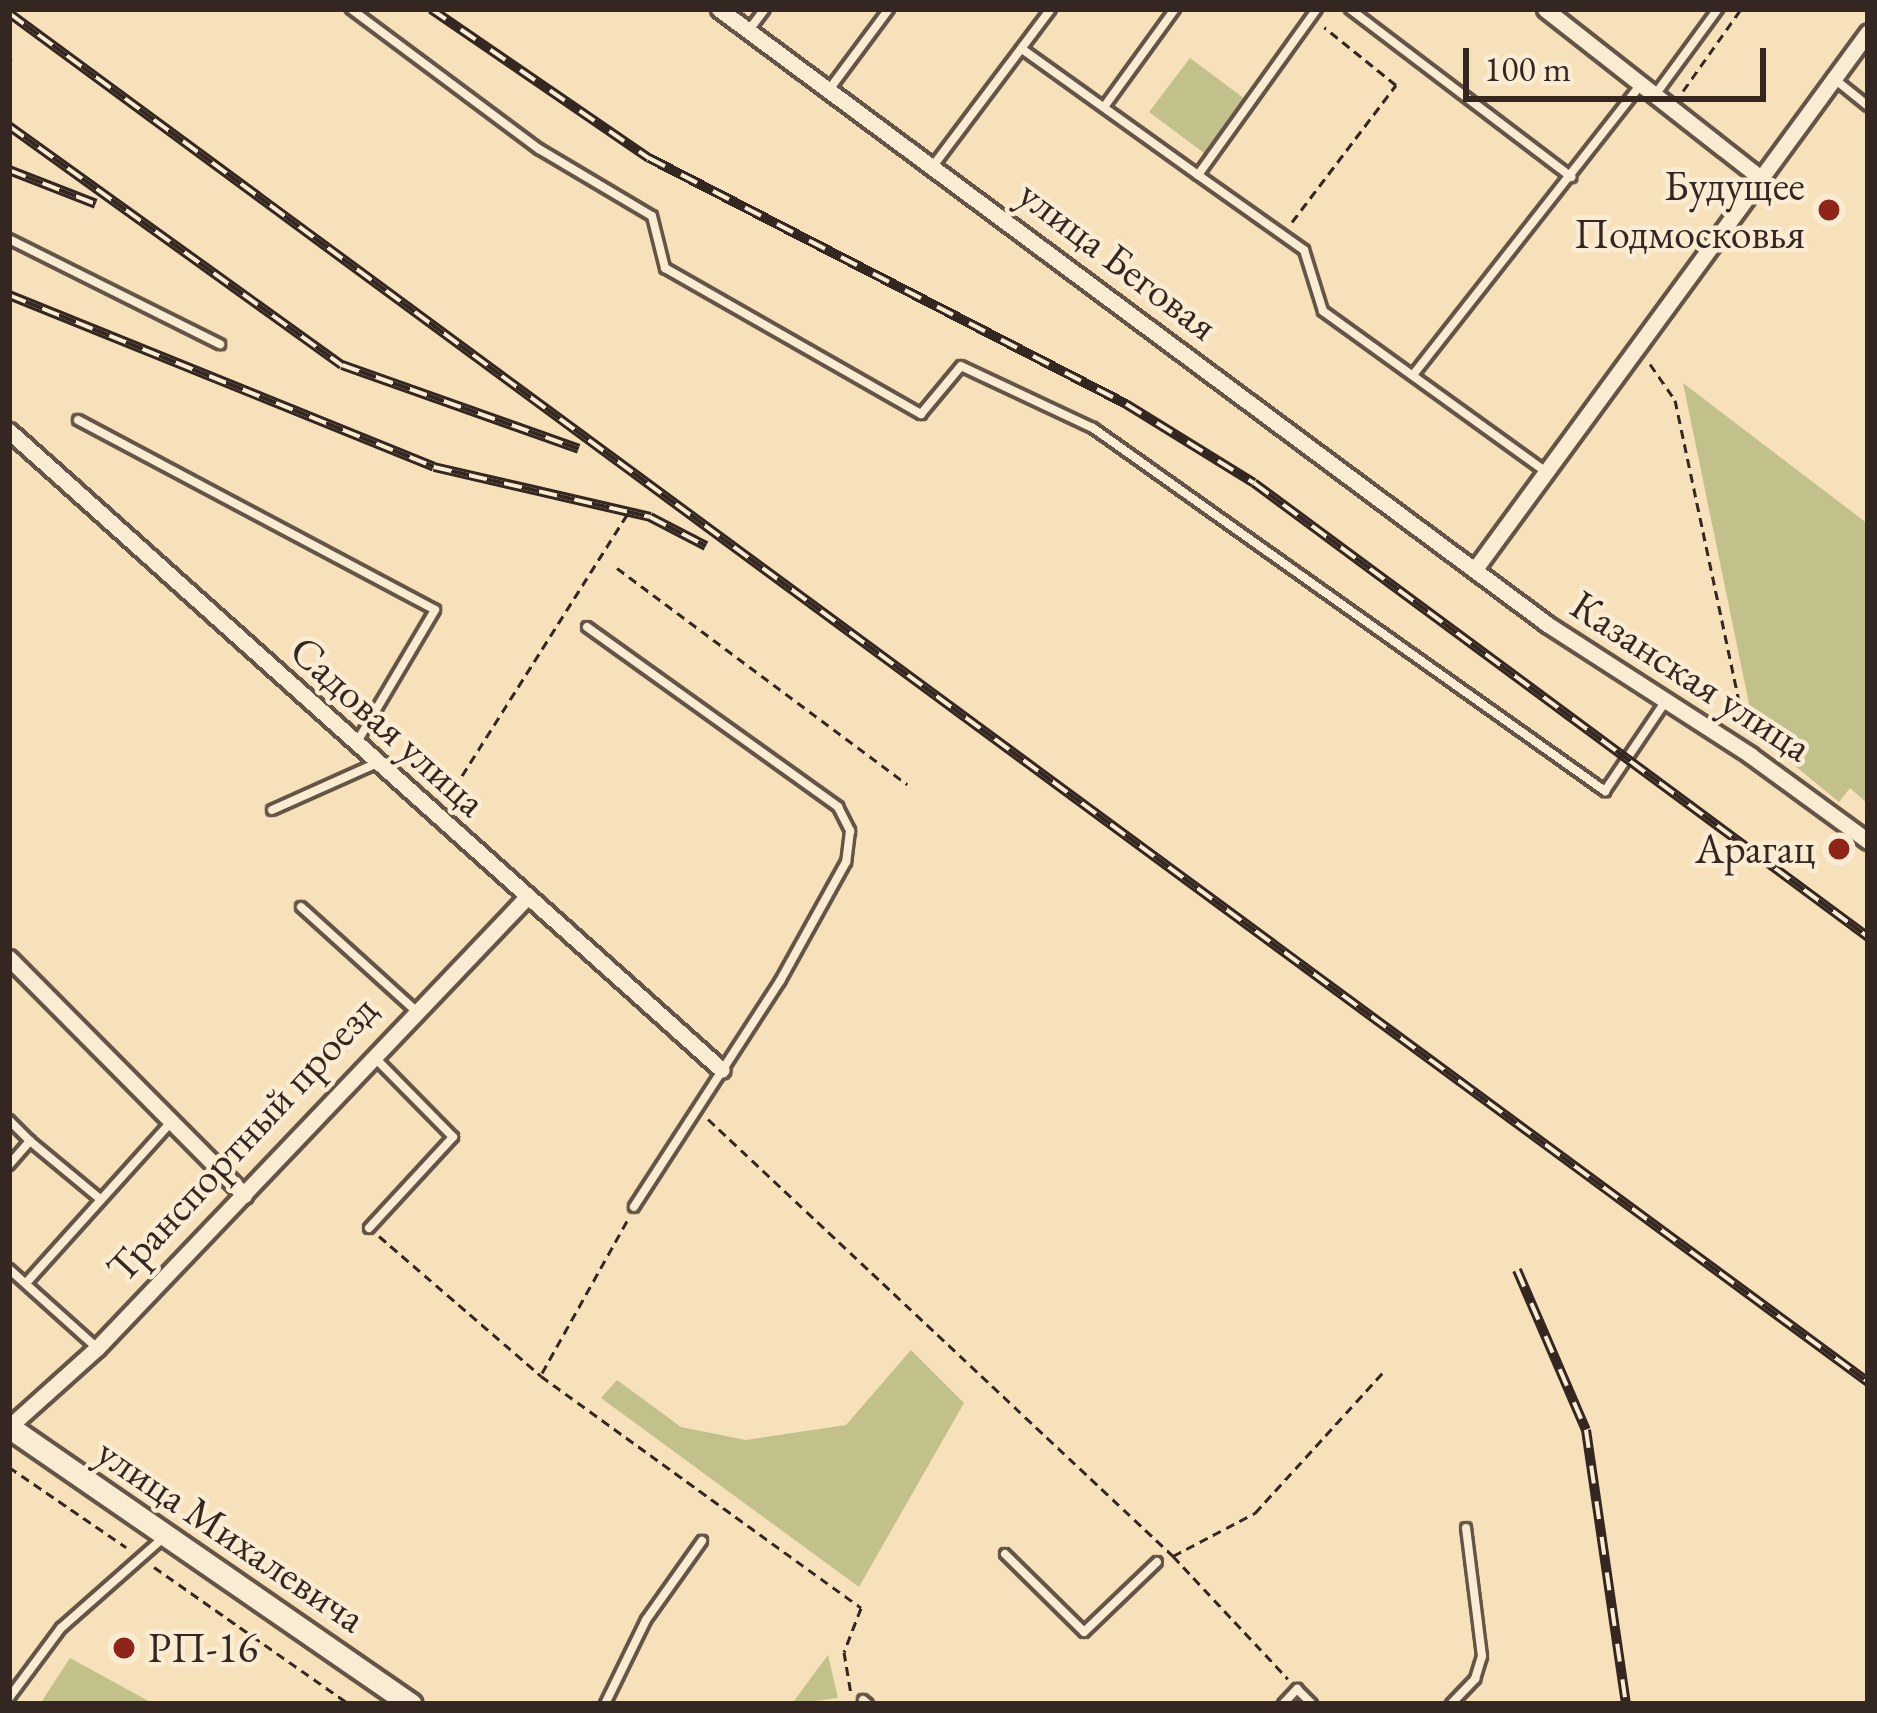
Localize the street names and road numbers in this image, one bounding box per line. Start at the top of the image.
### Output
street label: улица Беговая [1008,169,1228,351]
street label: Казанская улица [1561,580,1821,772]
street label: Садовая улица [280,625,496,827]
street label: Транспортный проезд [96,985,388,1293]
street label: улица Михалевича [87,1427,375,1643]

